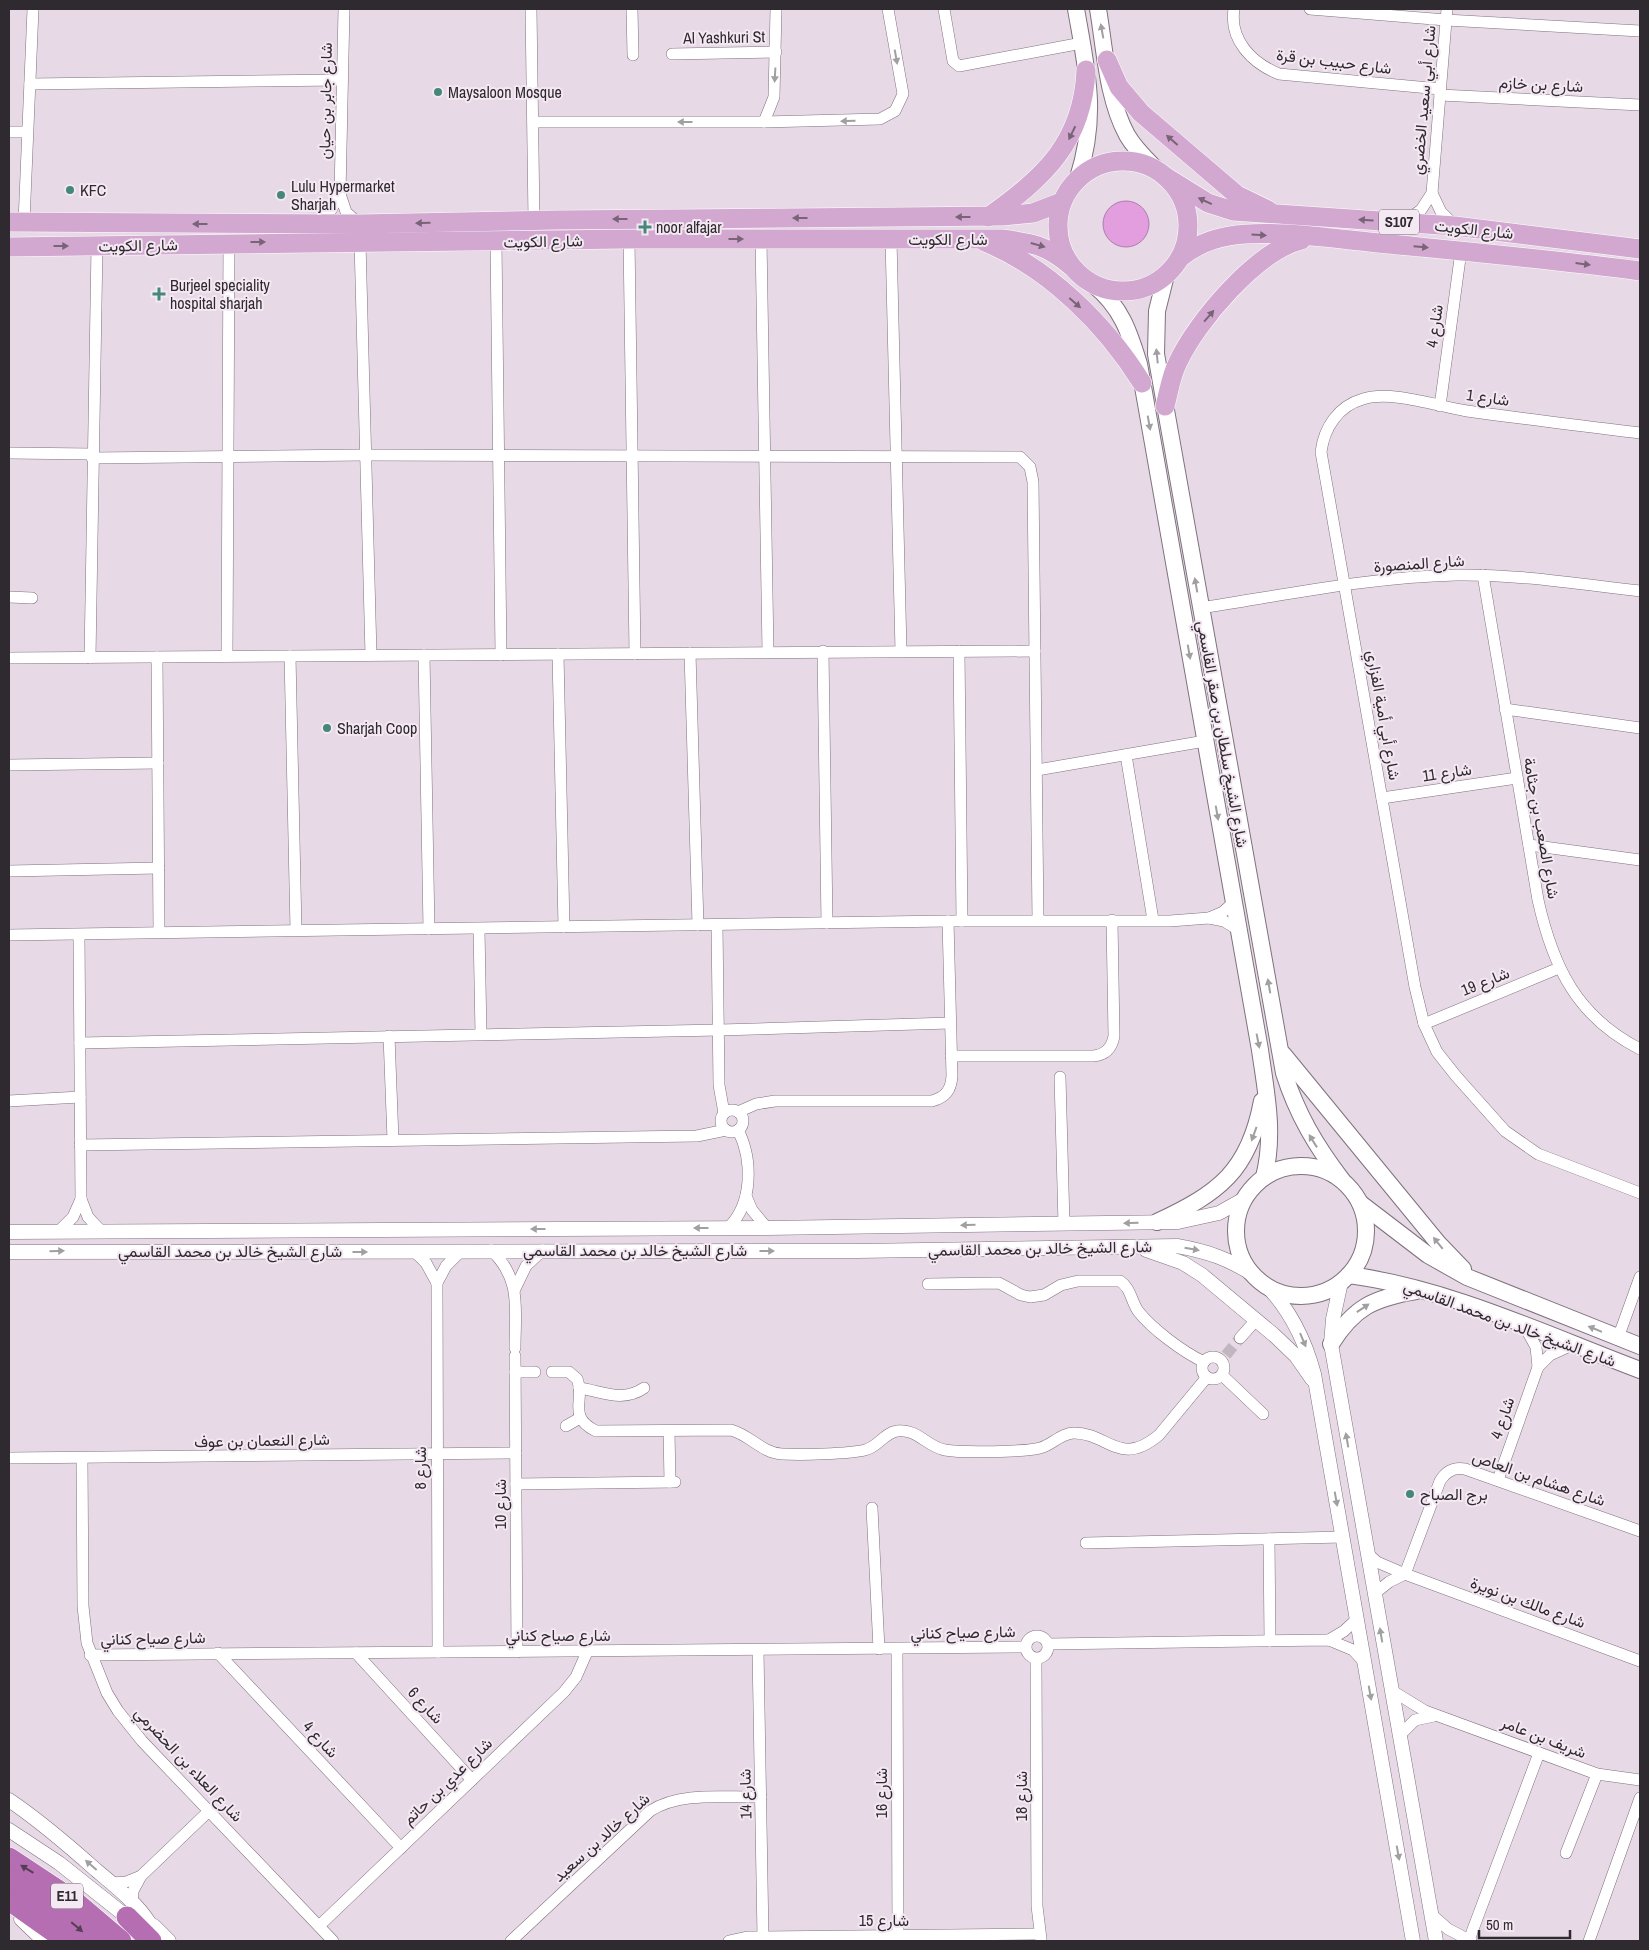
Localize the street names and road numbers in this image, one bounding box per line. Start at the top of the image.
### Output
street label: شارع أبي سعيد الخضري [1406,24,1443,176]
street label: Al Yashkuri St [682,25,766,49]
street label: شارع جابر بن حيان [313,42,338,160]
street label: شارع حبيب بن قرة [1275,43,1393,80]
street label: شارع بن خازم [1498,71,1584,98]
road number: S107 [1379,210,1419,234]
street label: شارع الكويت [1433,214,1515,245]
street label: شارع الكويت [908,228,988,251]
street label: شارع الكويت [503,229,583,254]
street label: شارع الكويت [98,233,178,258]
street label: شارع 4 [1420,303,1449,349]
street label: شارع 1 [1465,383,1511,412]
street label: شارع المنصورة [1373,549,1465,578]
street label: شارع الشيخ سلطان بن صقر القاسمي [1189,619,1254,850]
street label: شارع أبي أمية الفزاري [1359,648,1406,782]
street label: شارع الصعب بن جثامة [1518,756,1565,901]
street label: شارع 11 [1421,758,1473,787]
street label: شارع 19 [1458,961,1513,1002]
street label: شارع الشيخ خالد بن محمد القاسمي [928,1235,1152,1264]
street label: شارع الشيخ خالد بن محمد القاسمي [523,1239,747,1264]
street label: شارع الشيخ خالد بن محمد القاسمي [118,1240,342,1265]
street label: شارع الشيخ خالد بن محمد القاسمي [1400,1274,1619,1374]
street label: شارع 4 [1485,1394,1520,1442]
street label: شارع النعمان بن عوف [194,1428,330,1453]
street label: شارع هشام بن العاص [1469,1445,1608,1512]
street label: شارع 8 [409,1446,432,1490]
street label: شارع 10 [489,1479,512,1529]
street label: شارع مالك بن نويرة [1467,1571,1589,1634]
street label: شارع صياح كناني [910,1620,1016,1647]
street label: شارع صياح كناني [505,1624,611,1649]
street label: شارع صياح كناني [100,1626,206,1653]
street label: شارع 6 [403,1682,449,1729]
street label: شارع العلاء بن الحضرمي [128,1702,248,1828]
street label: شريف بن عامر [1497,1710,1590,1763]
street label: شارع 4 [298,1716,344,1763]
street label: شارع عدي بن حاتم [397,1732,499,1832]
street label: شارع 16 [870,1768,893,1818]
street label: شارع 14 [734,1769,757,1819]
street label: شارع 18 [1010,1771,1033,1821]
street label: شارع خالد بن سعيد [548,1788,655,1887]
road number: E11 [51,1884,83,1908]
street label: شارع 15 [859,1909,909,1932]

